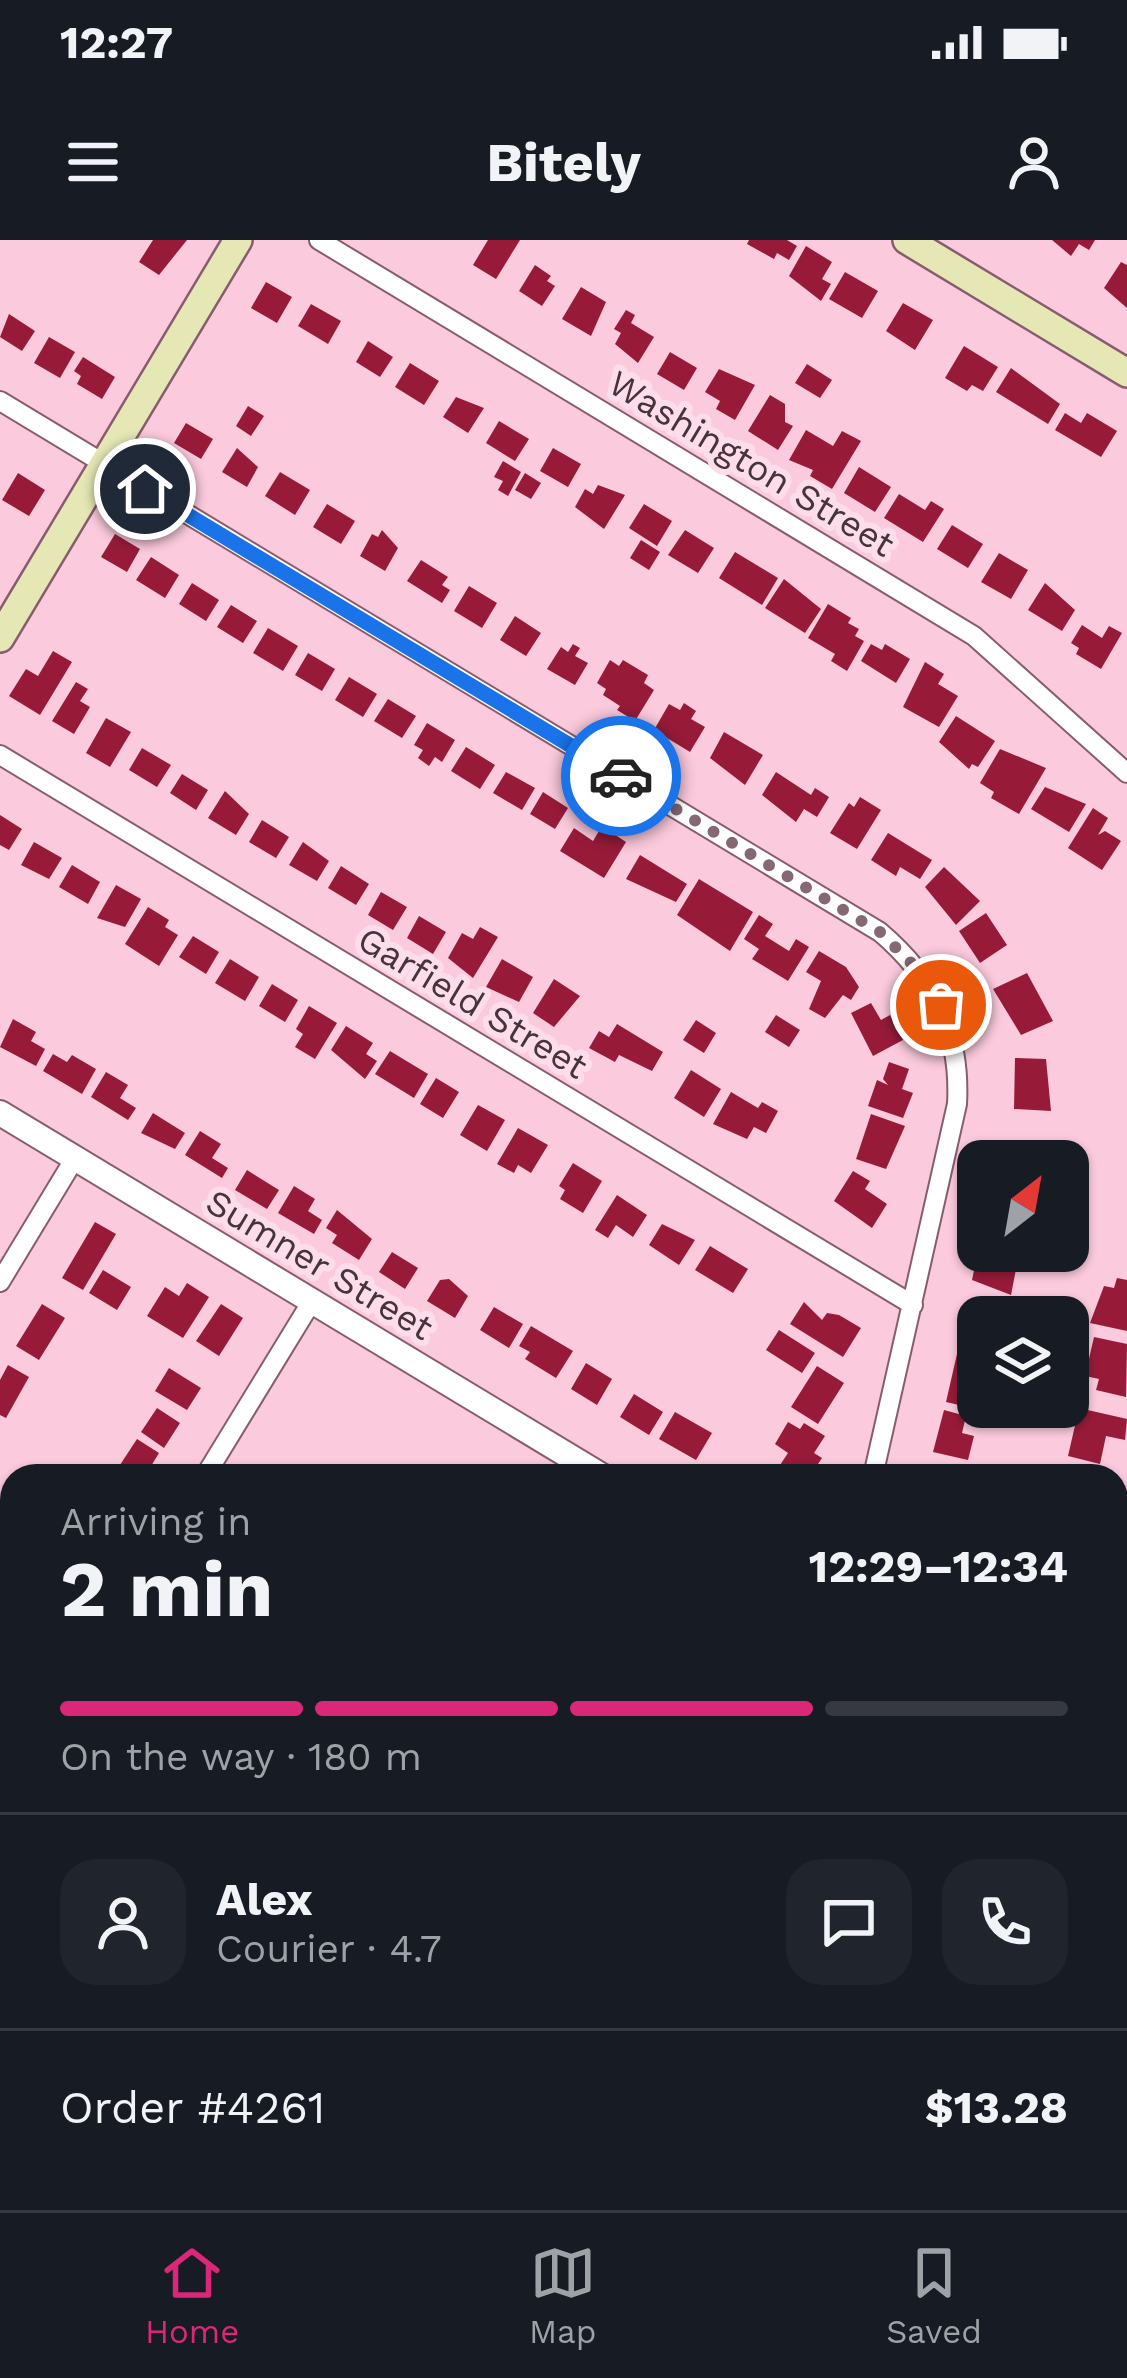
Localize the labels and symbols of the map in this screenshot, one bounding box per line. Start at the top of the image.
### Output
street label: Washington Street [601,362,902,566]
pin [94,438,196,540]
courier [561,716,681,836]
street label: Garfield Street [350,918,595,1088]
pin [890,954,992,1056]
north arrow [957,1140,1089,1272]
street label: Sumner Street [199,1181,440,1349]

